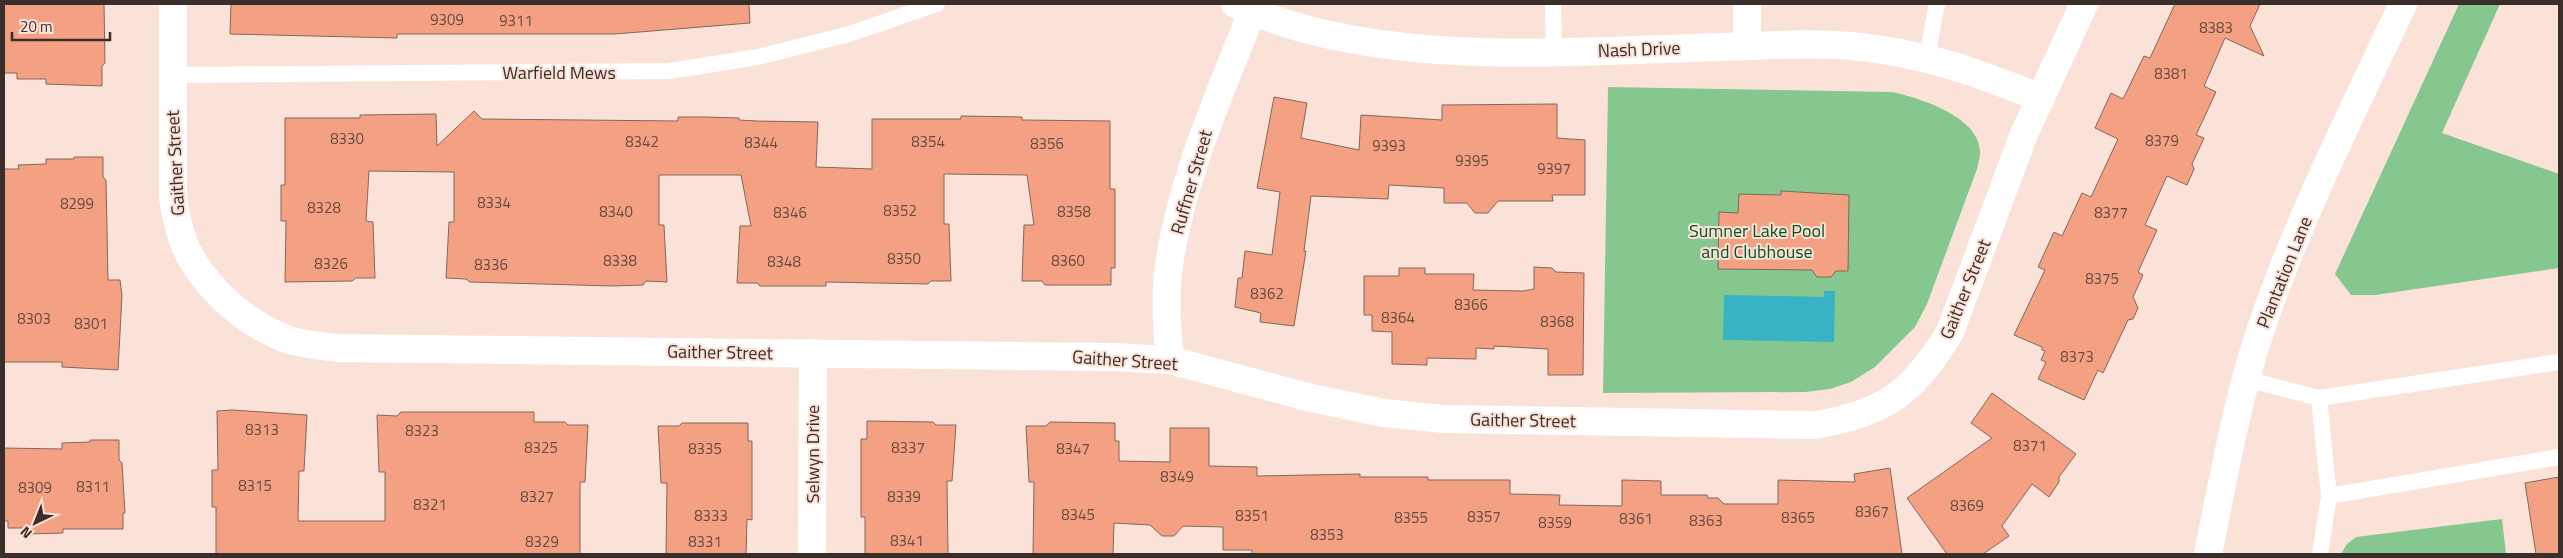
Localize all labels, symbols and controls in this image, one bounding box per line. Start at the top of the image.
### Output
house number: 9309 [430,8,464,31]
house number: 9311 [499,9,533,32]
scale bar [12,10,110,42]
text: 20 m [20,15,53,38]
house number: 8383 [2199,16,2233,39]
street label: Nash Drive [1597,34,1681,64]
street label: Warfield Mews [502,59,616,86]
house number: 8381 [2154,62,2188,85]
street label: Gaither Street [159,109,191,216]
street label: Ruffner Street [1163,126,1219,238]
house number: 8330 [330,127,364,150]
house number: 8379 [2145,129,2179,152]
house number: 8342 [625,130,659,153]
house number: 8354 [911,130,945,153]
house number: 8344 [744,131,778,154]
house number: 8356 [1030,132,1064,155]
house number: 9393 [1372,134,1406,157]
house number: 9395 [1455,149,1489,172]
house number: 9397 [1537,157,1571,180]
house number: 8334 [477,191,511,214]
house number: 8299 [60,192,94,215]
house number: 8328 [307,196,341,219]
house number: 8352 [883,199,917,222]
house number: 8340 [599,200,633,223]
house number: 8358 [1057,200,1091,223]
house number: 8346 [773,201,807,224]
house number: 8377 [2094,201,2128,224]
street label: Plantation Lane [2249,212,2319,332]
park label: Sumner Lake Pool and Clubhouse [1689,217,1825,265]
street label: Gaither Street [1933,234,1998,343]
house number: 8350 [887,247,921,270]
house number: 8338 [603,249,637,272]
house number: 8360 [1051,249,1085,272]
house number: 8348 [767,250,801,273]
house number: 8326 [314,252,348,275]
house number: 8336 [474,253,508,276]
house number: 8375 [2085,267,2119,290]
house number: 8362 [1250,282,1284,305]
house number: 8366 [1454,293,1488,316]
house number: 8364 [1381,306,1415,329]
house number: 8303 [17,307,51,330]
house number: 8368 [1540,310,1574,333]
house number: 8301 [74,312,108,335]
street label: Gaither Street [667,338,774,366]
street label: Gaither Street [1071,343,1179,377]
house number: 8373 [2060,345,2094,368]
street label: Selwyn Drive [799,405,826,503]
street label: Gaither Street [1470,406,1577,434]
house number: 8313 [245,418,279,441]
house number: 8323 [405,419,439,442]
house number: 8371 [2013,434,2047,457]
house number: 8325 [524,436,558,459]
house number: 8337 [891,436,925,459]
house number: 8335 [688,437,722,460]
house number: 8347 [1056,437,1090,460]
house number: 8349 [1160,465,1194,488]
house number: 8315 [238,474,272,497]
house number: 8311 [76,475,110,498]
house number: 8309 [18,476,52,499]
house number: 8327 [520,485,554,508]
house number: 8339 [887,485,921,508]
house number: 8321 [413,493,447,516]
house number: 8369 [1950,494,1984,517]
north arrow [10,498,60,548]
house number: 8367 [1855,500,1889,523]
house number: 8345 [1061,503,1095,526]
house number: 8333 [694,504,728,527]
house number: 8351 [1235,504,1269,527]
house number: 8357 [1467,505,1501,528]
house number: 8355 [1394,506,1428,529]
house number: 8365 [1781,506,1815,529]
house number: 8361 [1619,507,1653,530]
house number: 8363 [1689,509,1723,532]
house number: 8359 [1538,511,1572,534]
text: N [15,522,37,544]
house number: 8353 [1310,523,1344,546]
house number: 8341 [890,529,924,552]
house number: 8329 [525,530,559,553]
house number: 8331 [688,530,722,553]

